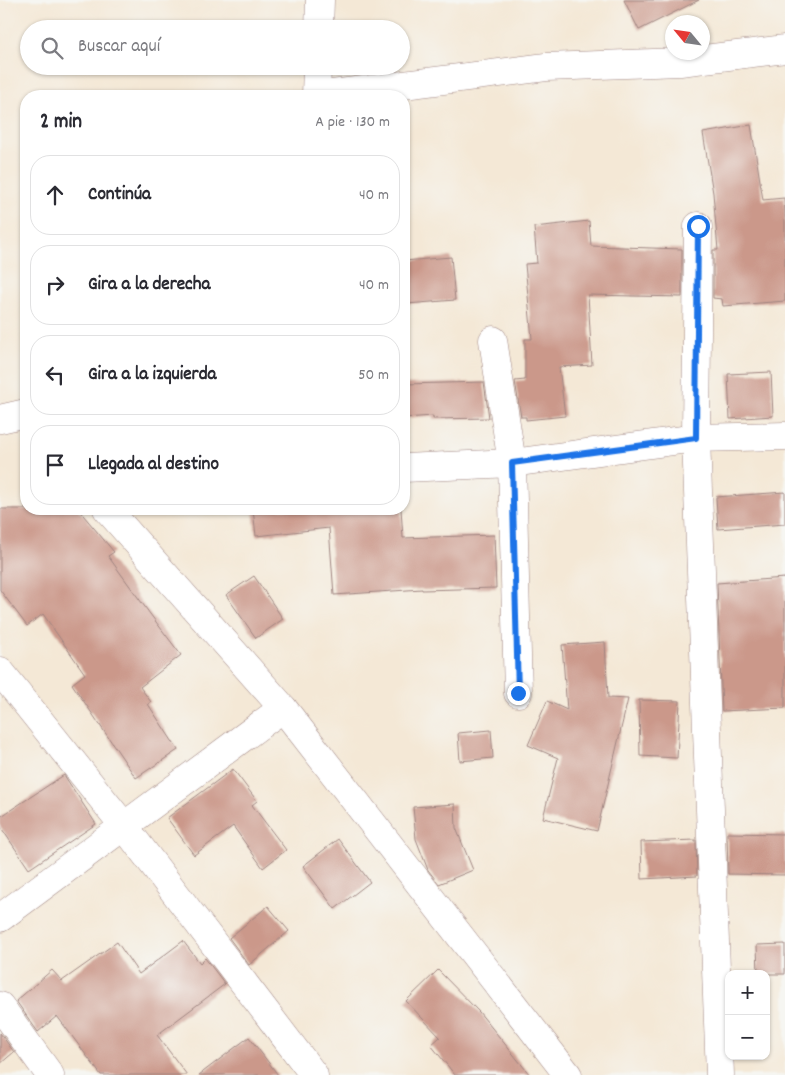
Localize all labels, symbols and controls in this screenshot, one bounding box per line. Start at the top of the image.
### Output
north arrow [665,15,710,60]
search box [20,20,410,75]
icon: search [38,34,66,62]
text: Buscar aquí [78,34,160,61]
text: 2 min [40,108,82,138]
text: A pie · 130 m [315,111,390,134]
icon: ahead [41,181,69,209]
text: Continúa [88,182,151,209]
text: 40 m [359,184,389,207]
route start [687,215,710,238]
icon: right [41,271,69,299]
text: Gira a la derecha [88,272,210,299]
text: 40 m [359,274,389,297]
icon: left [41,361,69,389]
text: Gira a la izquierda [88,362,216,389]
text: 50 m [358,364,389,387]
icon: arrive [41,451,69,479]
text: Llegada al destino [88,452,219,479]
route end [507,682,530,705]
map controls [725,970,770,1060]
button: + [725,970,770,1015]
button: − [725,1015,770,1060]

